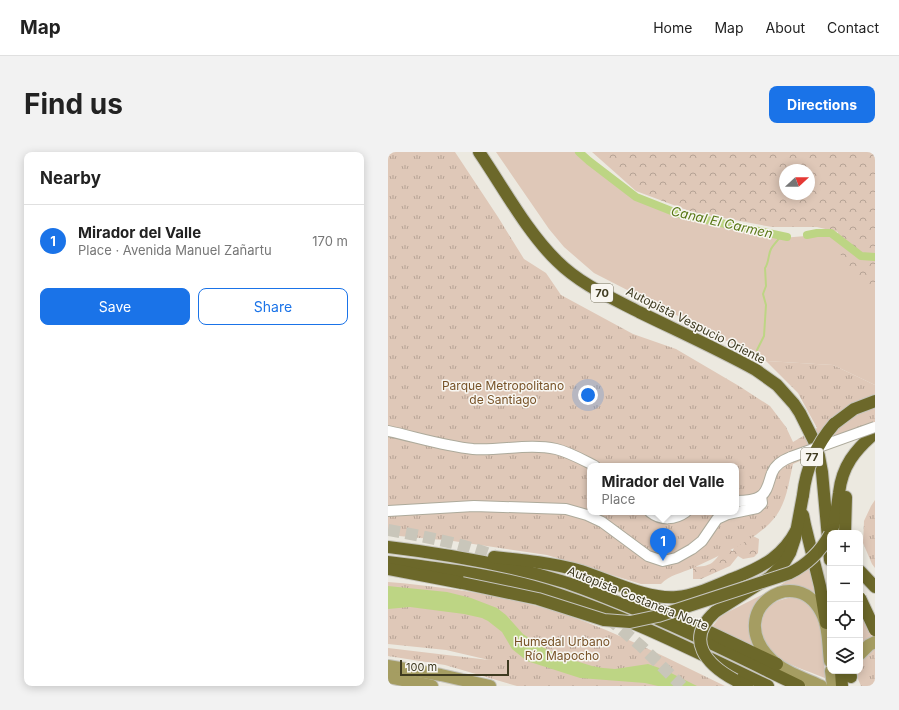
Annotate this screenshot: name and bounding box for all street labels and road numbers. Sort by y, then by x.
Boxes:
street label: Autopista Vespucio Oriente [624,283,768,367]
road number: 70 [591,284,613,302]
road number: 77 [801,448,823,466]
street label: Autopista Costanera Norte [565,563,711,633]

